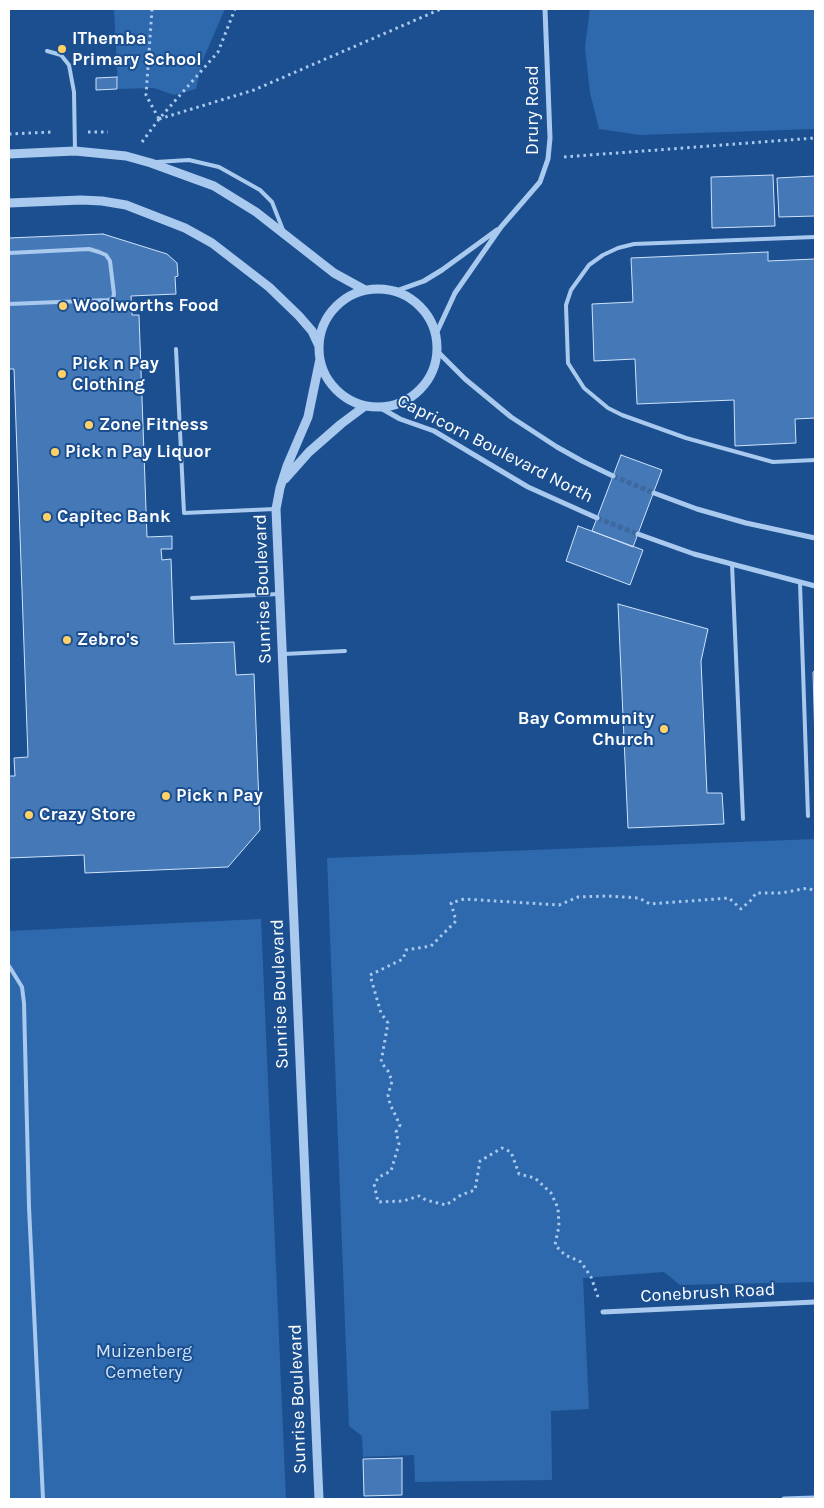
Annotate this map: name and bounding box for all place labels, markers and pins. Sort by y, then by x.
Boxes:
place label: IThemba Primary School [72,28,202,70]
marker: IThemba Primary School [56,43,68,55]
place label: Woolworths Food [73,295,219,317]
marker: Woolworths Food [57,300,69,312]
place label: Pick n Pay Clothing [72,353,159,396]
marker: Pick n Pay Clothing [56,368,68,380]
place label: Zone Fitness [99,414,208,436]
marker: Zone Fitness [83,419,95,431]
place label: Pick n Pay Liquor [65,441,211,463]
marker: Pick n Pay Liquor [49,446,61,458]
place label: Capitec Bank [57,506,171,528]
marker: Capitec Bank [41,511,53,523]
place label: Zebro's [77,629,139,651]
marker: Zebro's [61,634,73,646]
place label: Bay Community Church [518,708,654,751]
marker: Bay Community Church [658,723,670,735]
place label: Pick n Pay [176,785,263,807]
marker: Pick n Pay [160,790,172,802]
place label: Crazy Store [39,804,136,826]
marker: Crazy Store [23,809,35,821]

